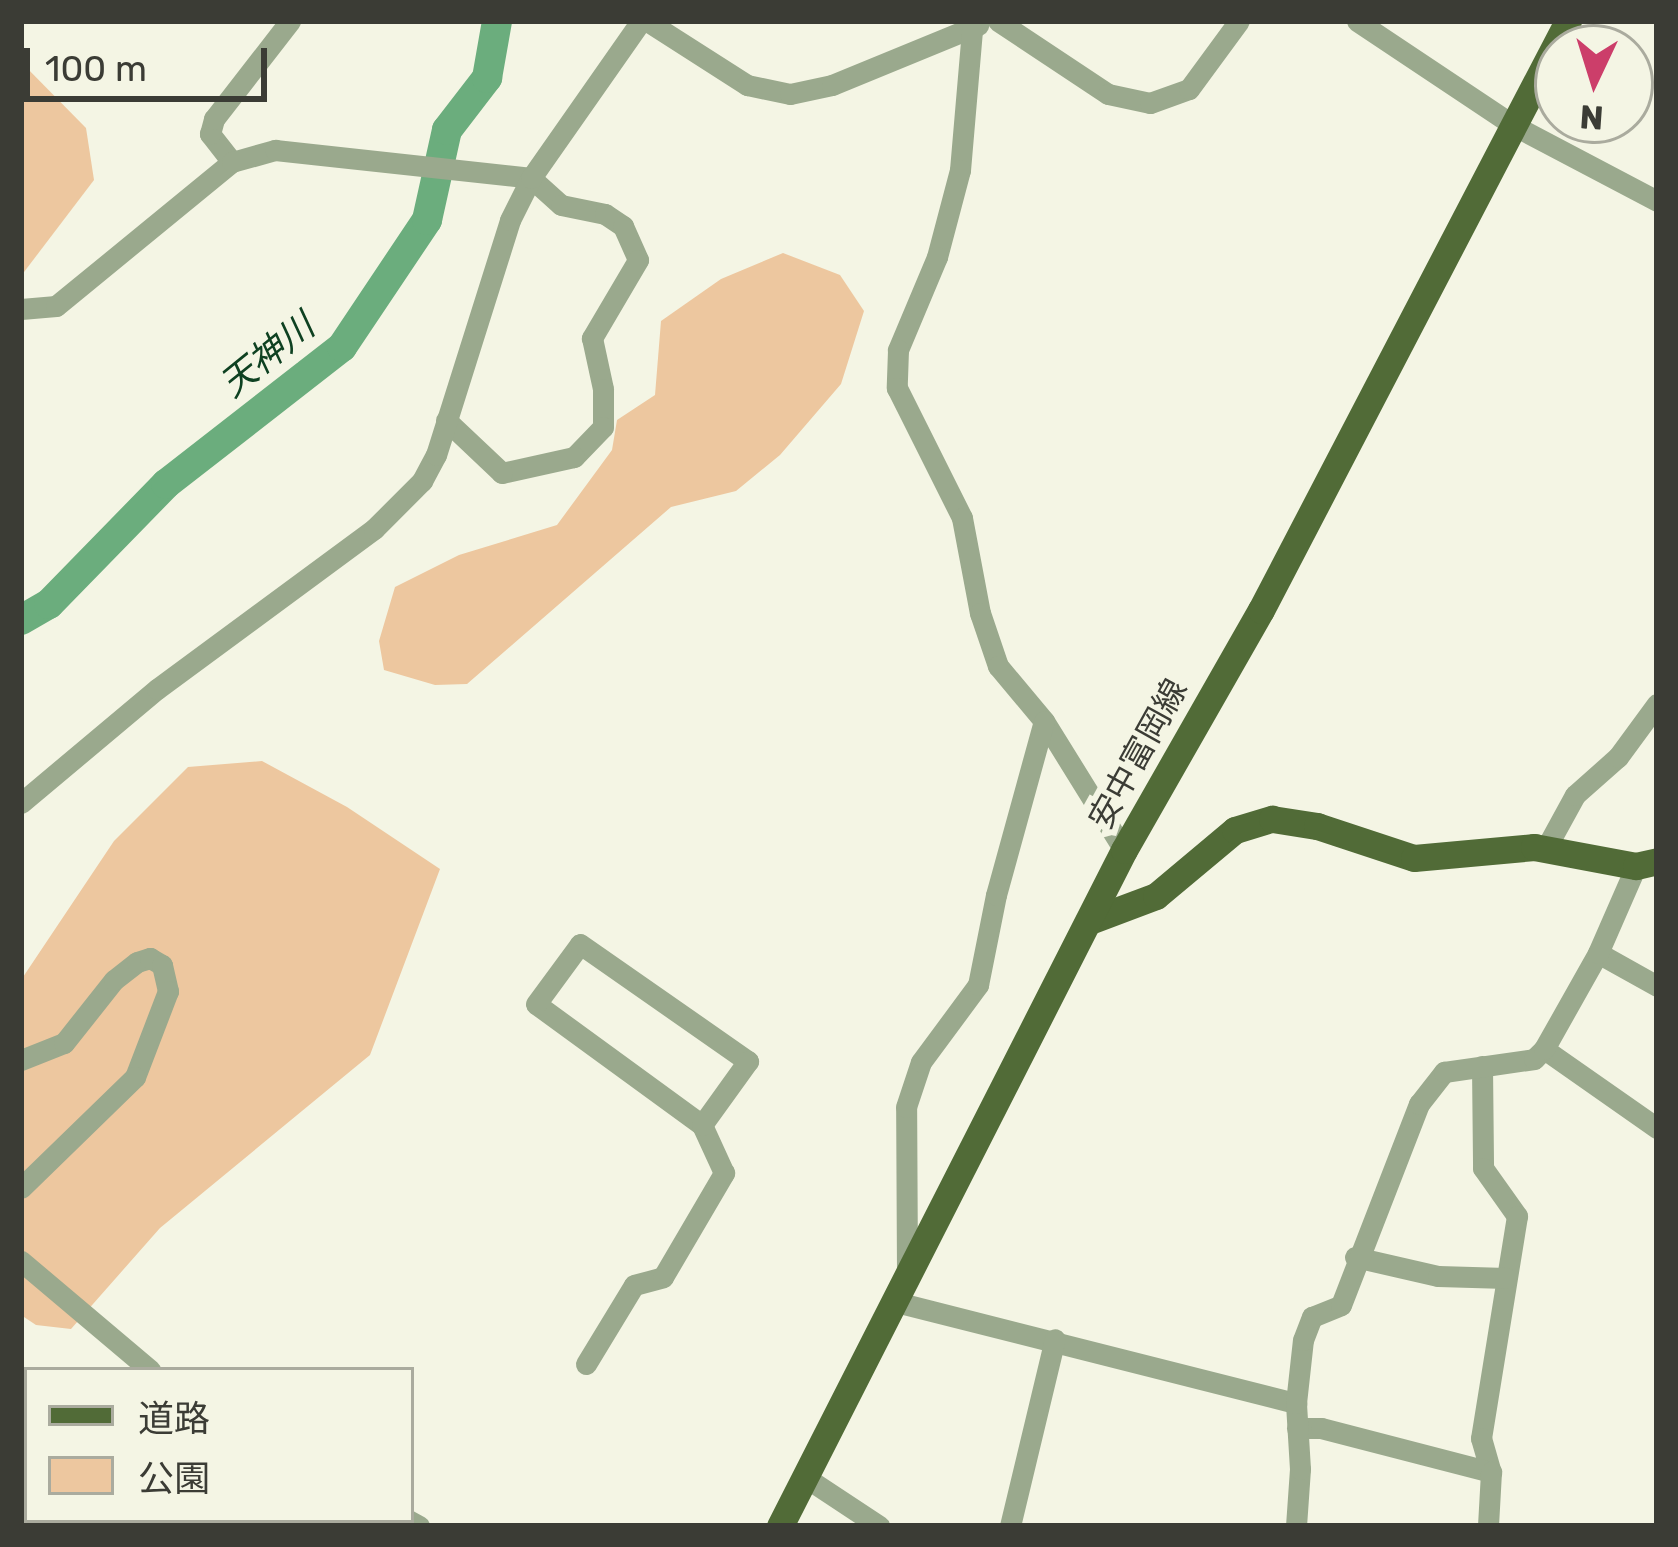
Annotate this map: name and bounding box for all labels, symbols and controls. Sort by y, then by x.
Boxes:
scale bar [30,24,273,98]
north arrow [1534,24,1654,144]
text: 100 m [45,47,147,90]
text: N [1578,97,1605,138]
water label: 天神川 [211,304,323,406]
street label: 安中富岡線 [1081,672,1195,836]
legend [24,1367,414,1523]
text: 道路 [138,1397,210,1440]
text: 公園 [138,1457,210,1500]

